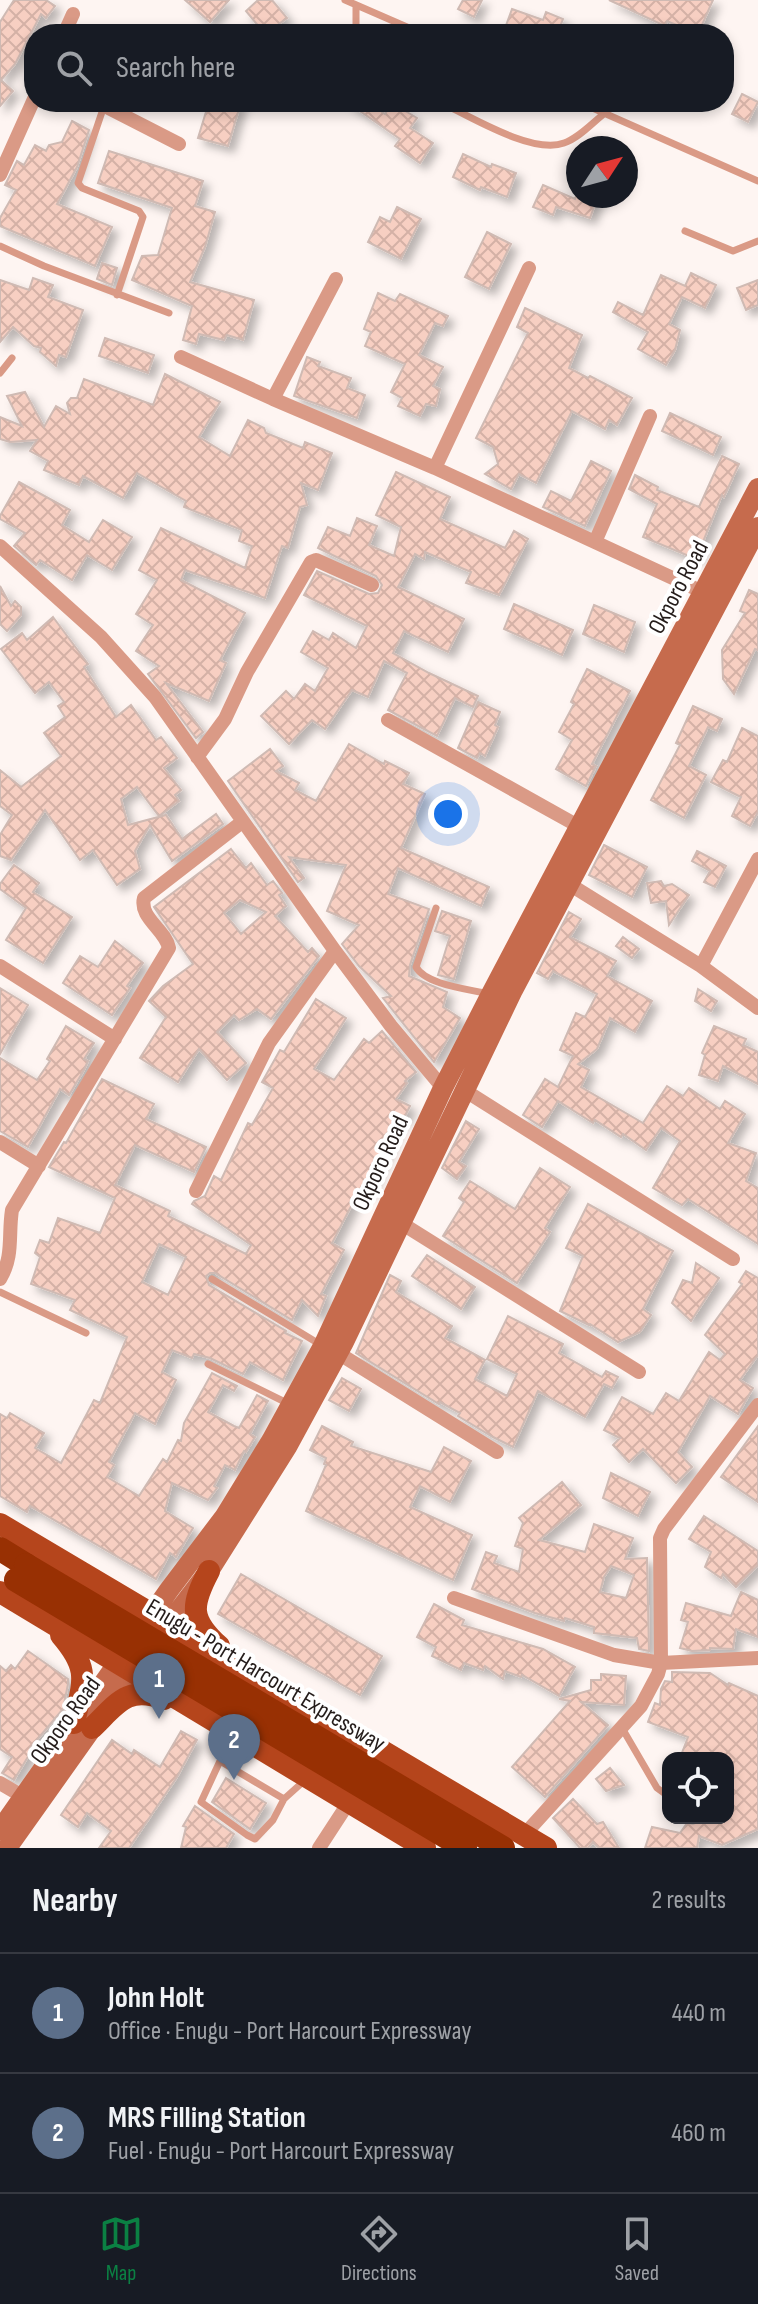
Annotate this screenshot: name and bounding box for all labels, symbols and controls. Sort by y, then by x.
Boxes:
search box [24,24,734,112]
icon: search [52,46,96,90]
text: Search here [116,50,235,86]
north arrow [566,136,638,208]
street label: Okporo Road [642,536,715,639]
your location [428,794,468,834]
street label: Okporo Road [346,1111,415,1215]
street label: Enugu - Port Harcourt Expressway [141,1592,391,1758]
pin: 1 [133,1653,185,1719]
street label: Okporo Road [24,1671,107,1770]
pin: 2 [208,1714,260,1780]
map controls [662,1752,734,1824]
button: locate [662,1752,734,1824]
text: Nearby [32,1880,118,1921]
text: 2 results [652,1885,726,1916]
text: John Holt [108,1980,204,2016]
text: 1 [53,1998,63,2029]
text: 440 m [672,1998,726,2029]
text: Office · Enugu - Port Harcourt Expressway [108,2016,471,2047]
text: MRS Filling Station [108,2100,306,2136]
text: 2 [52,2118,64,2149]
text: 460 m [671,2118,726,2149]
text: Fuel · Enugu - Port Harcourt Expressway [108,2136,454,2167]
tab: Map [99,2212,143,2287]
tab: Directions [341,2212,417,2287]
tab: Saved [615,2212,659,2287]

